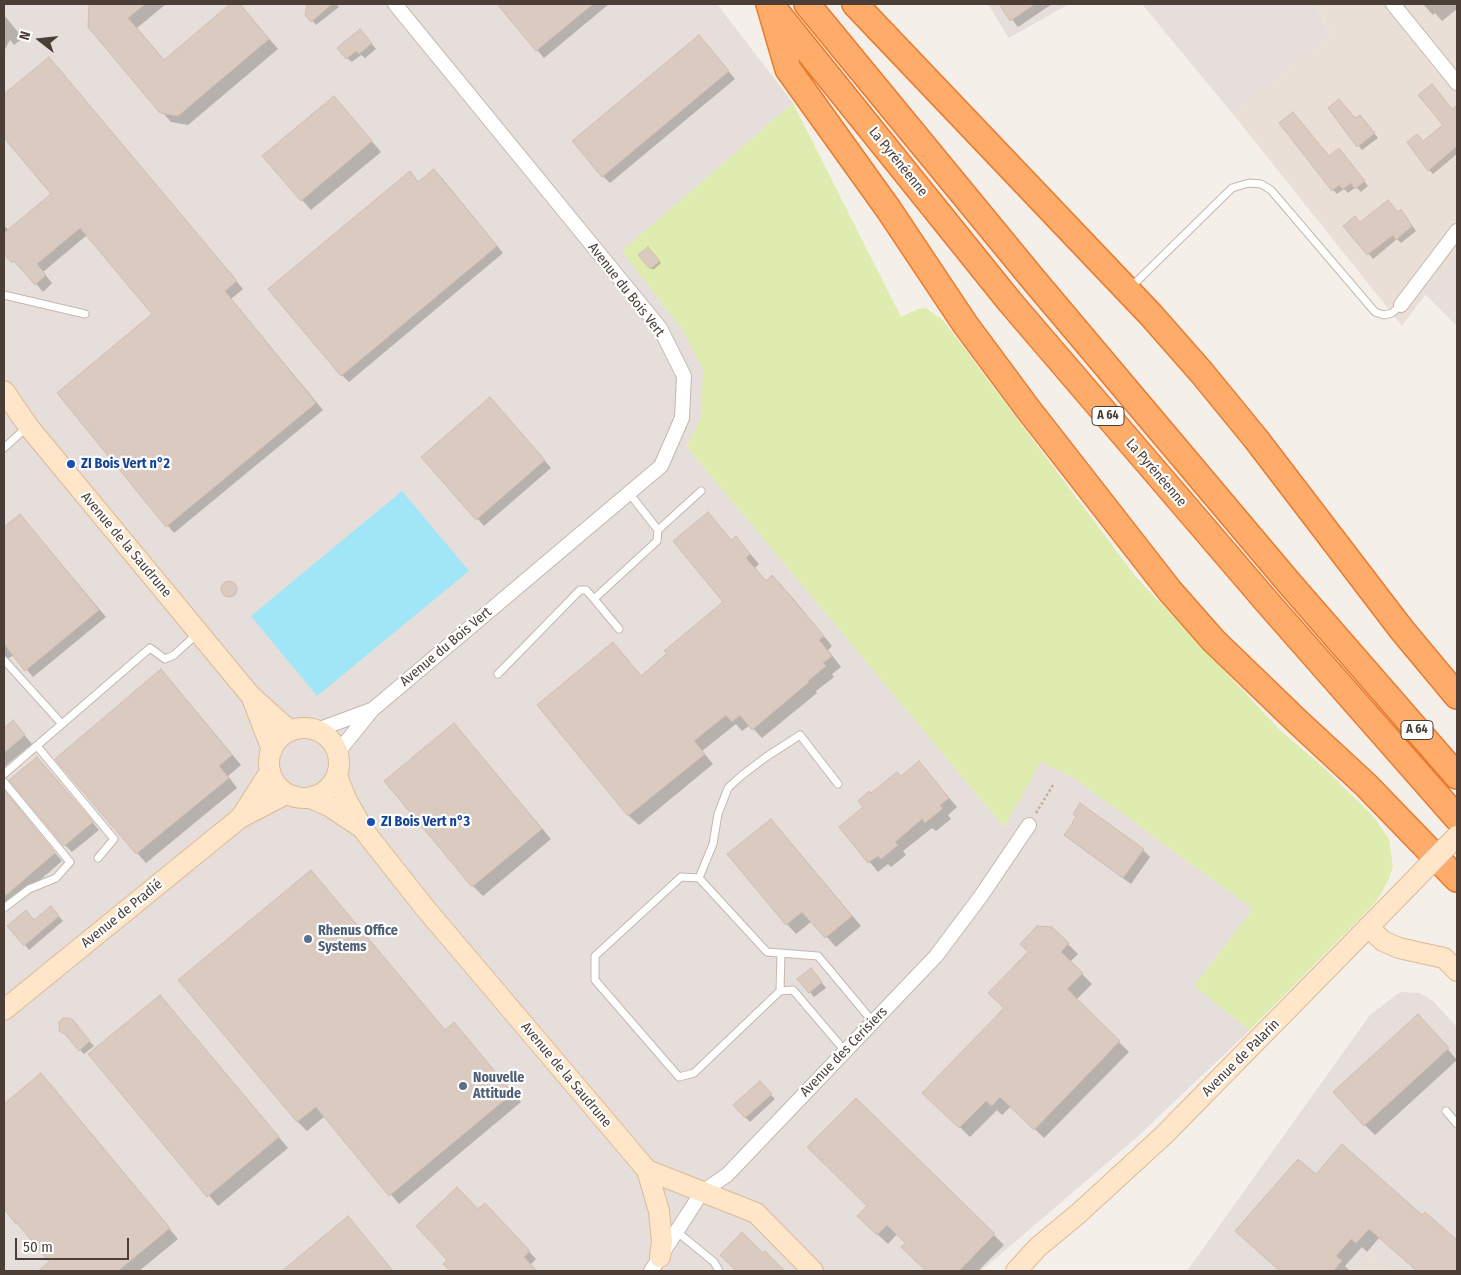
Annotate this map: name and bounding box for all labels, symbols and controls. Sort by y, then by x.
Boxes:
north arrow [15,15,65,65]
text: N [16,29,34,42]
street label: La Pyrénéenne [865,124,931,200]
street label: Avenue du Bois Vert [584,240,668,340]
road number: A 64 [1092,406,1124,426]
street label: La Pyrénéenne [1122,436,1190,510]
place label: ZI Bois Vert n°2 [81,456,170,472]
marker: ZI Bois Vert n°2 [65,458,77,470]
street label: Avenue de la Saudrune [77,489,175,601]
street label: Avenue du Bois Vert [397,604,495,690]
road number: A 64 [1401,720,1433,740]
place label: ZI Bois Vert n°3 [381,814,470,830]
marker: ZI Bois Vert n°3 [365,816,377,828]
street label: Avenue de Pradié [78,876,166,952]
place label: Rhenus Office Systems [318,923,398,956]
marker: Rhenus Office Systems [302,933,314,945]
street label: Avenue des Cerisiers [797,1004,891,1100]
street label: Avenue de Palarin [1199,1016,1283,1100]
street label: Avenue de la Saudrune [517,1019,615,1131]
place label: Nouvelle Attitude [473,1070,524,1102]
marker: Nouvelle Attitude [457,1080,469,1092]
scale bar [18,1228,131,1260]
text: 50 m [23,1238,53,1256]

